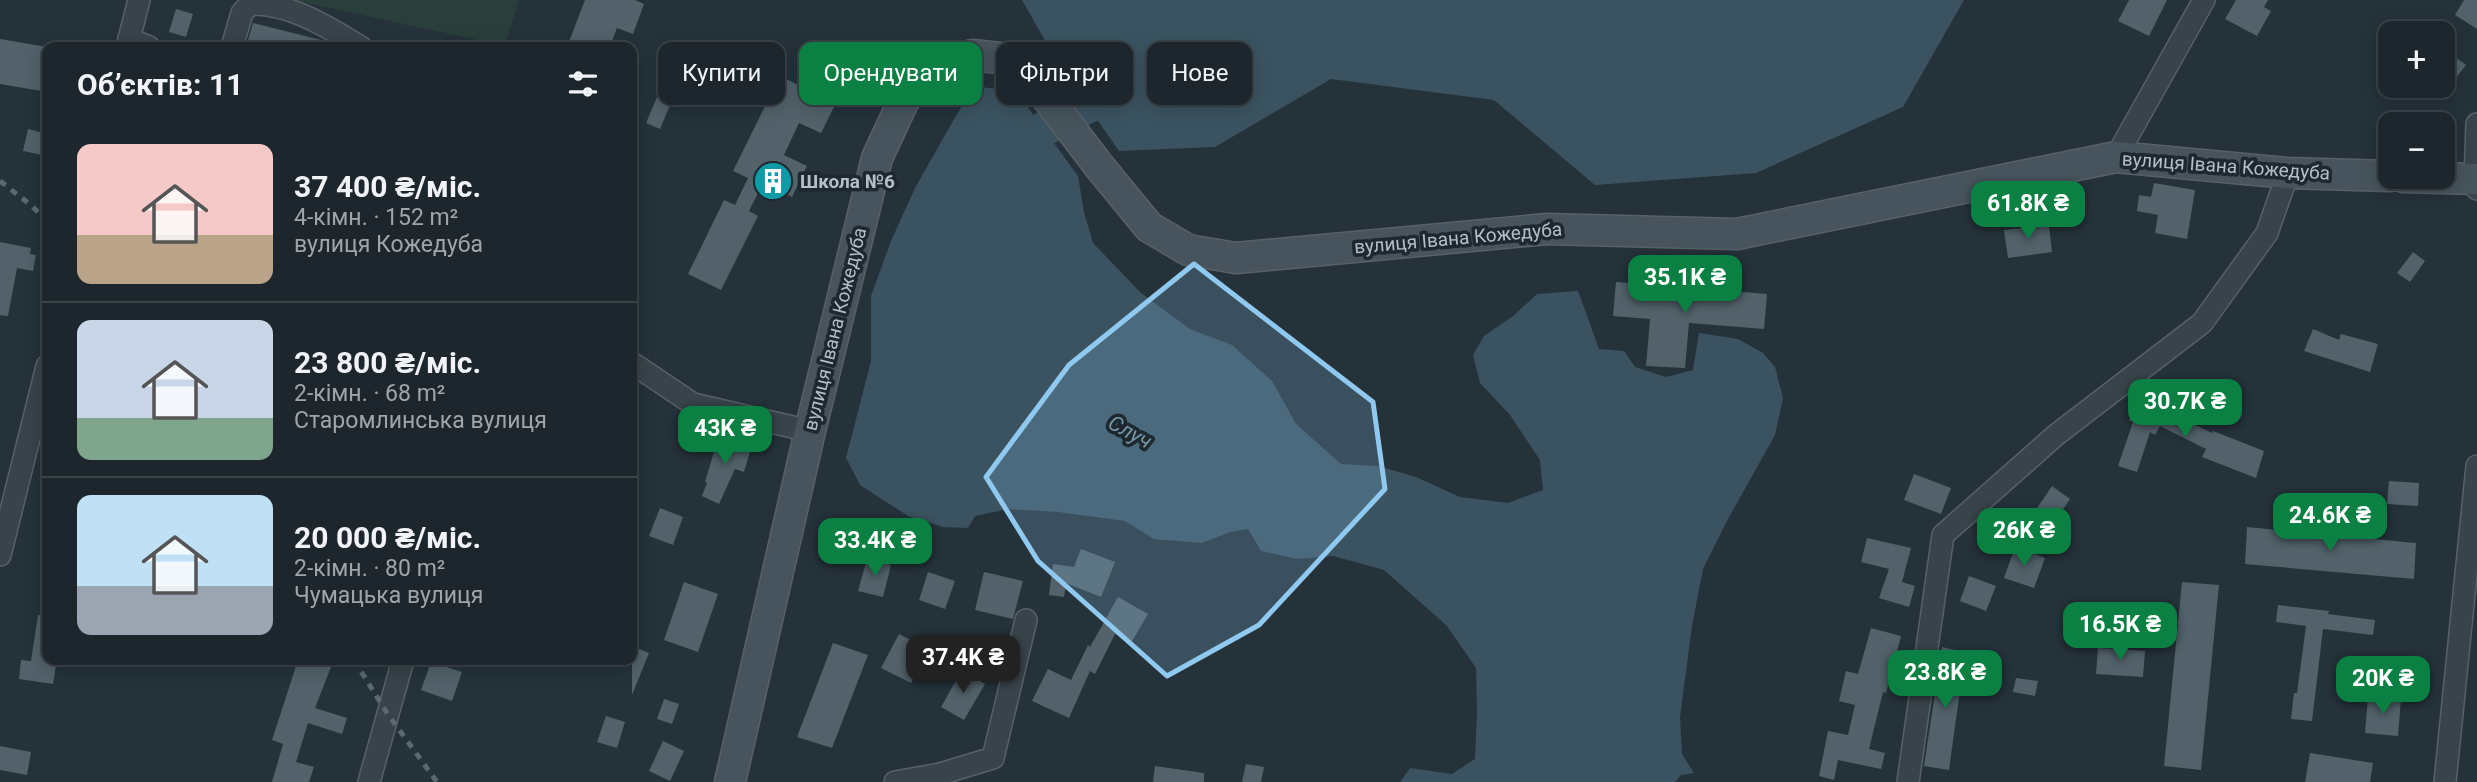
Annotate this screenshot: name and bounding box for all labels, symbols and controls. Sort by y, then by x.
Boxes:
map controls [2378,21,2455,189]
button: + [2378,21,2455,98]
chip: Купити [658,42,785,105]
chip: Орендувати [799,42,982,105]
chip: Фільтри [996,42,1133,105]
chip: Нове [1147,42,1252,105]
icon: filters [564,65,602,103]
text: Об’єктів: 11 [77,67,243,102]
button: − [2378,112,2455,189]
street label: вулиця Івана Кожедуба [2121,147,2331,185]
building icon: Школа №6 [752,160,794,202]
text: 37 400 ₴/міс. [294,169,481,204]
place label: Школа №6 [800,170,895,193]
icon: home [133,172,217,256]
pin: 61.8K ₴ [1963,182,2093,241]
text: 61.8K ₴ [1987,190,2069,217]
text: 4-кімн. · 152 m² [294,204,458,231]
street label: вулиця Івана Кожедуба [1353,217,1563,259]
street label: вулиця Івана Кожедуба [799,225,871,433]
text: вулиця Кожедуба [294,231,483,258]
pin: 35.1K ₴ [1620,256,1750,315]
text: 35.1K ₴ [1644,264,1726,291]
text: 23 800 ₴/міс. [294,345,481,380]
icon: home [133,348,217,432]
text: 2-кімн. · 68 m² [294,380,445,407]
pin: 30.7K ₴ [2120,380,2250,439]
text: 30.7K ₴ [2144,388,2226,415]
pin: 43K ₴ [676,406,774,466]
text: Старомлинська вулиця [294,407,547,434]
water label: Случ [1104,410,1156,454]
text: 43K ₴ [694,415,756,442]
pin: 24.6K ₴ [2265,494,2395,553]
text: 24.6K ₴ [2289,502,2371,529]
pin: 26K ₴ [1975,508,2073,568]
text: 26K ₴ [1993,517,2055,544]
pin: 33.4K ₴ [810,518,940,578]
text: 20 000 ₴/міс. [294,520,481,555]
icon: home [133,523,217,607]
text: 33.4K ₴ [834,527,916,554]
text: 2-кімн. · 80 m² [294,555,445,582]
text: Чумацька вулиця [294,582,483,609]
pin: 16.5K ₴ [2055,602,2185,662]
text: 16.5K ₴ [2079,611,2161,638]
pin: 37.4K ₴ [898,636,1028,695]
text: 37.4K ₴ [922,644,1004,671]
pin: 23.8K ₴ [1880,650,2010,710]
pin: 20K ₴ [2334,656,2432,716]
text: 23.8K ₴ [1904,659,1986,686]
text: 20K ₴ [2352,665,2414,692]

